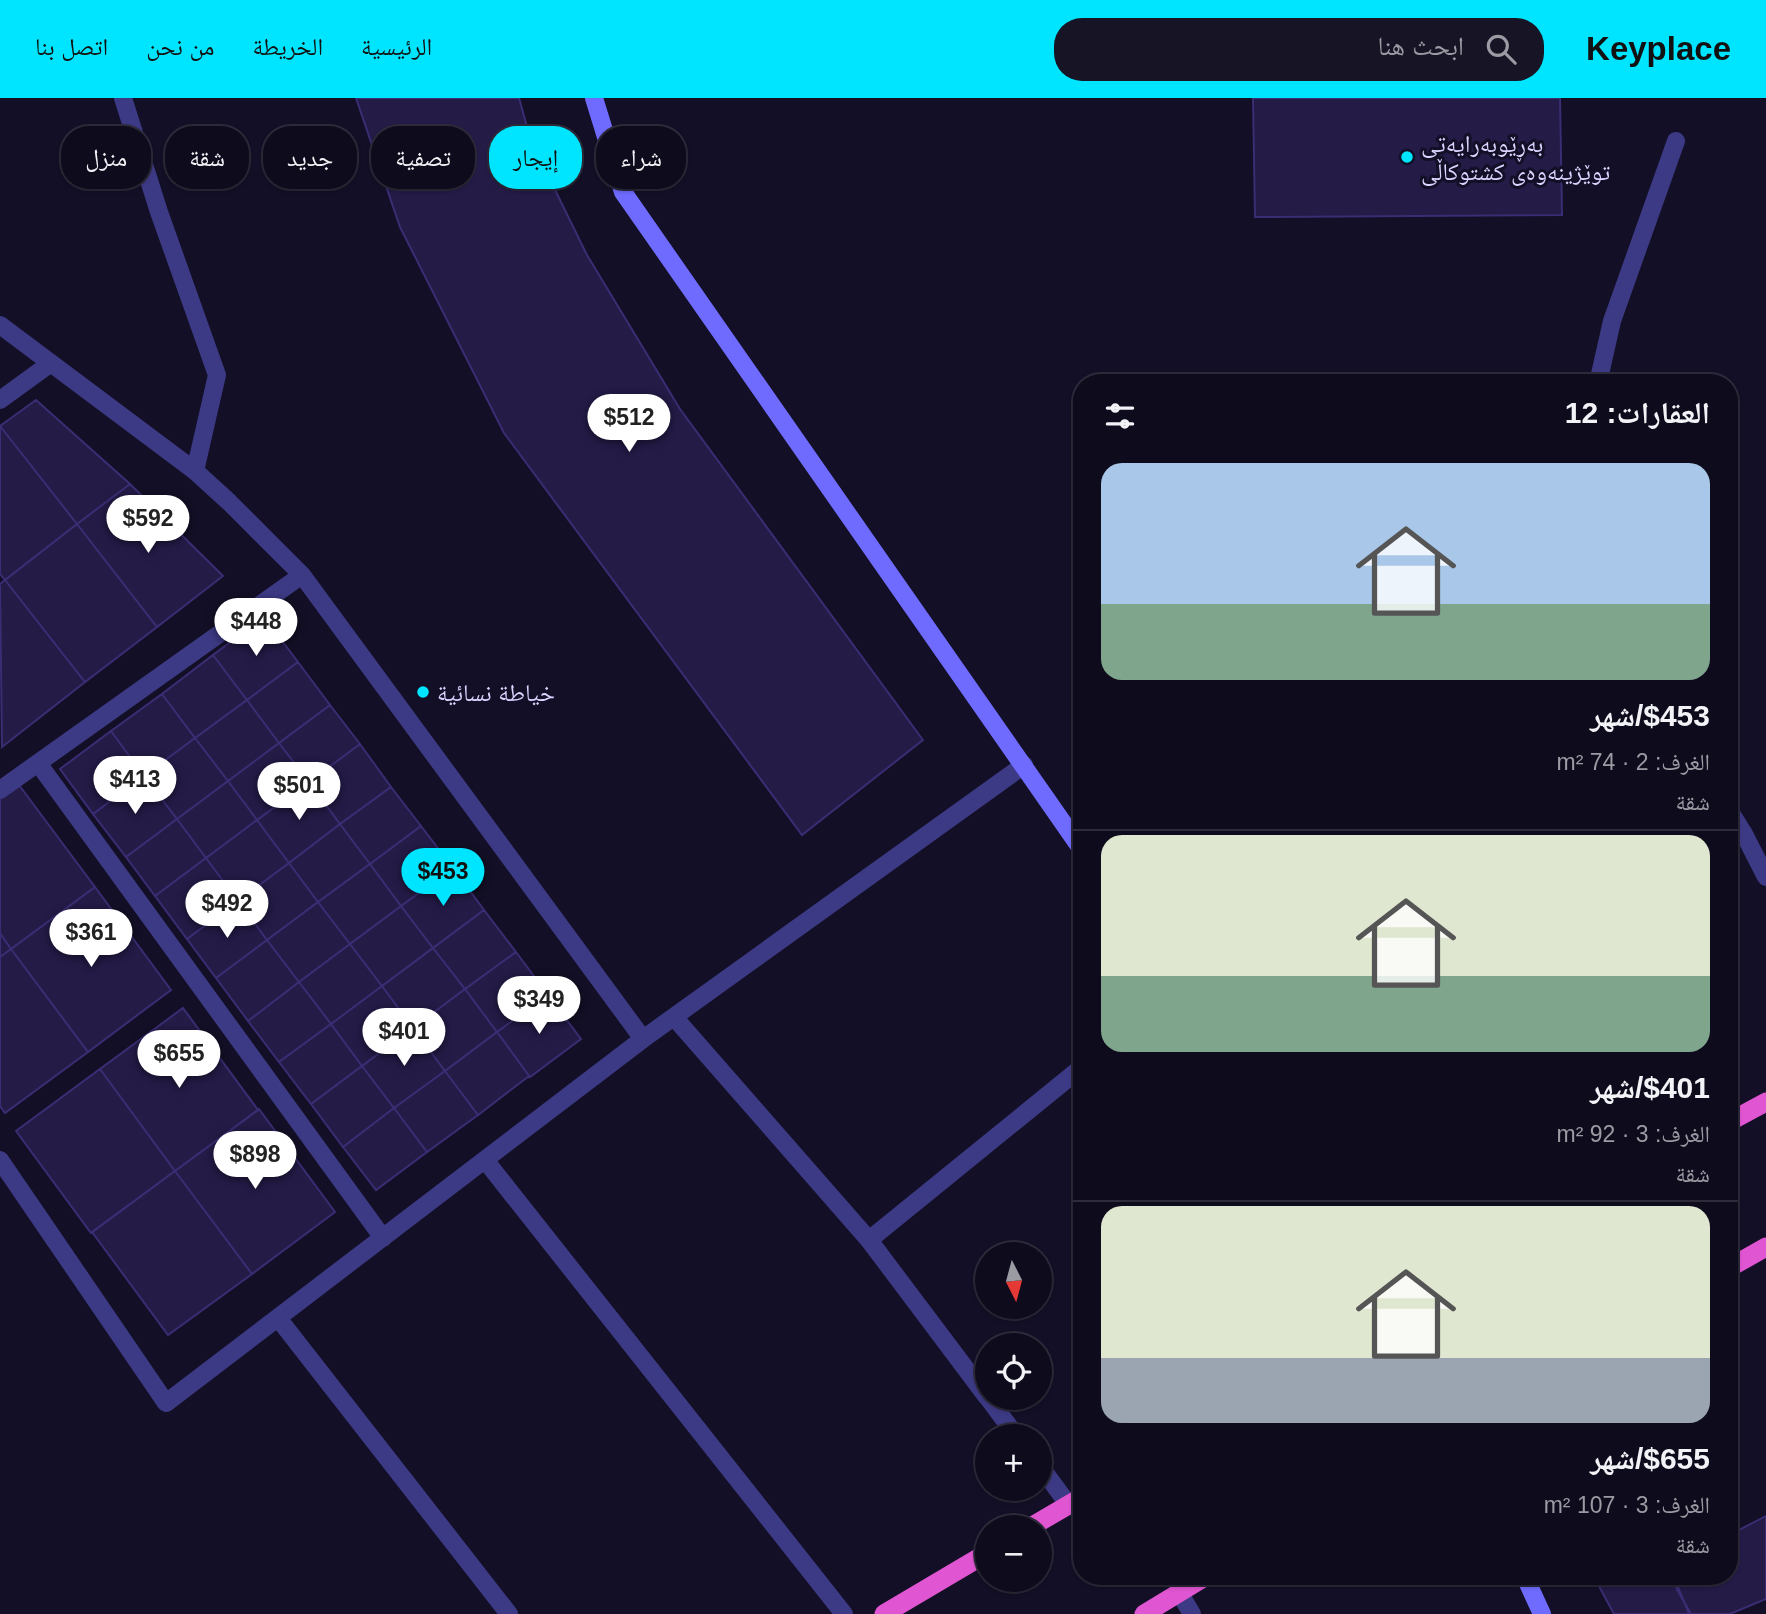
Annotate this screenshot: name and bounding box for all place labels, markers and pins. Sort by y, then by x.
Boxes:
place label: بەڕێوبەرایەتی توێژینەوەی کشتوکاڵی [1421,130,1610,186]
marker: بەڕێوبەرایەتی توێژینەوەی کشتوکاڵی [1399,149,1415,165]
pin: $512 [588,394,670,454]
pin: $592 [107,496,189,555]
pin: $448 [215,598,297,658]
place label: خياطة نسائية [437,679,555,706]
marker: خياطة نسائية [415,684,431,700]
pin: $413 [94,756,176,816]
pin: $501 [258,762,340,822]
pin: $453 [402,848,484,908]
pin: $492 [186,880,268,940]
pin: $361 [50,910,132,969]
pin: $349 [498,976,580,1036]
pin: $401 [363,1009,445,1068]
pin: $655 [138,1030,220,1090]
pin: $898 [214,1132,296,1191]

